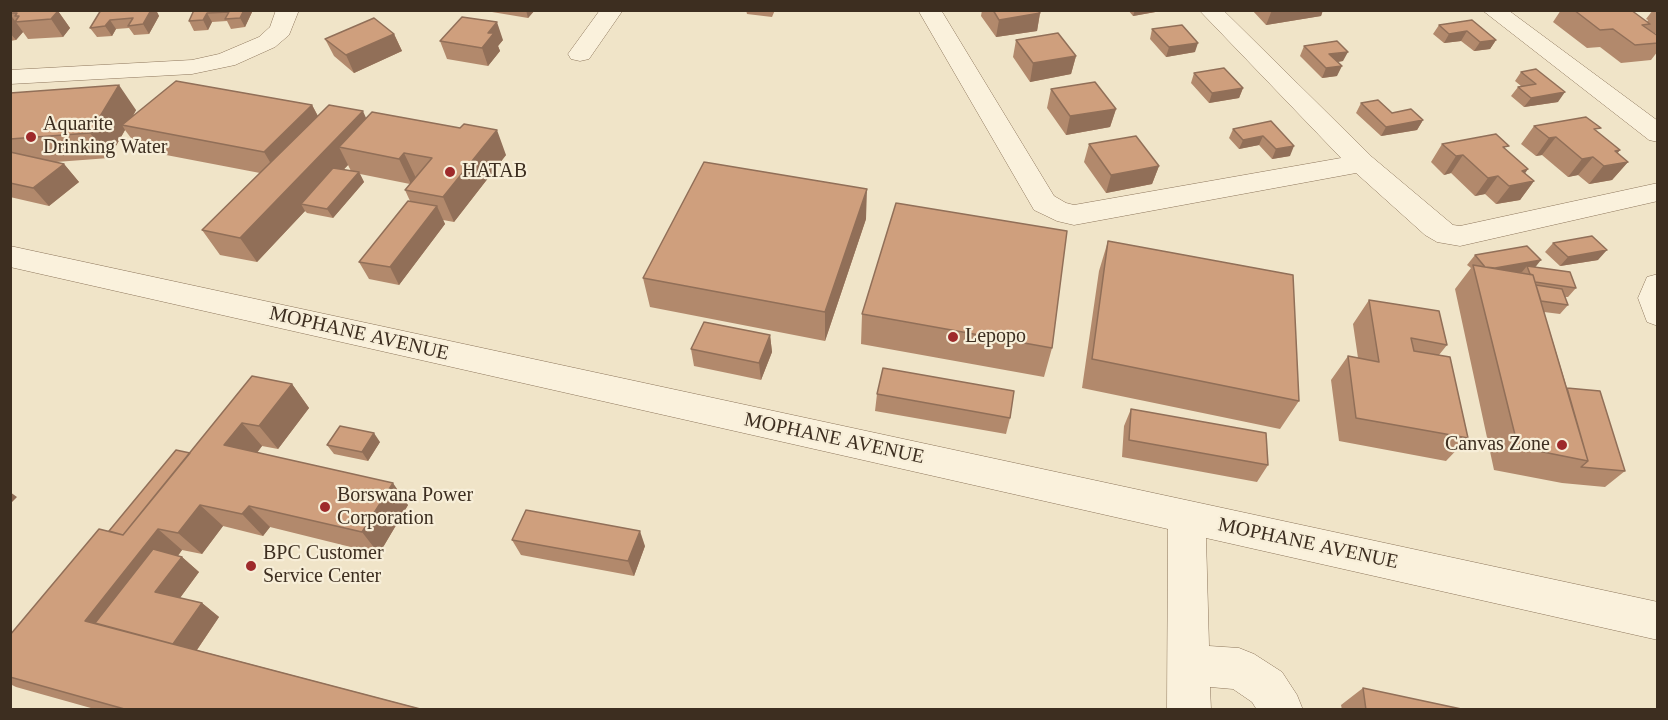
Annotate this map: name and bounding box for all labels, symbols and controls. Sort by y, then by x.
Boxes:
place label: Aquarite Drinking Water [43,113,167,160]
marker: Aquarite Drinking Water [24,130,38,144]
place label: HATAB [462,160,527,184]
marker: HATAB [443,165,457,179]
street label: MOPHANE AVENUE [267,302,451,366]
place label: Lepopo [965,325,1026,349]
marker: Lepopo [946,330,960,344]
street label: MOPHANE AVENUE [742,408,926,470]
place label: Canvas Zone [1445,433,1550,457]
marker: Canvas Zone [1555,438,1569,452]
place label: Borswana Power Corporation [337,484,473,531]
marker: Borswana Power Corporation [318,500,332,514]
street label: MOPHANE AVENUE [1216,513,1400,575]
place label: BPC Customer Service Center [263,542,384,589]
marker: BPC Customer Service Center [244,559,258,573]

